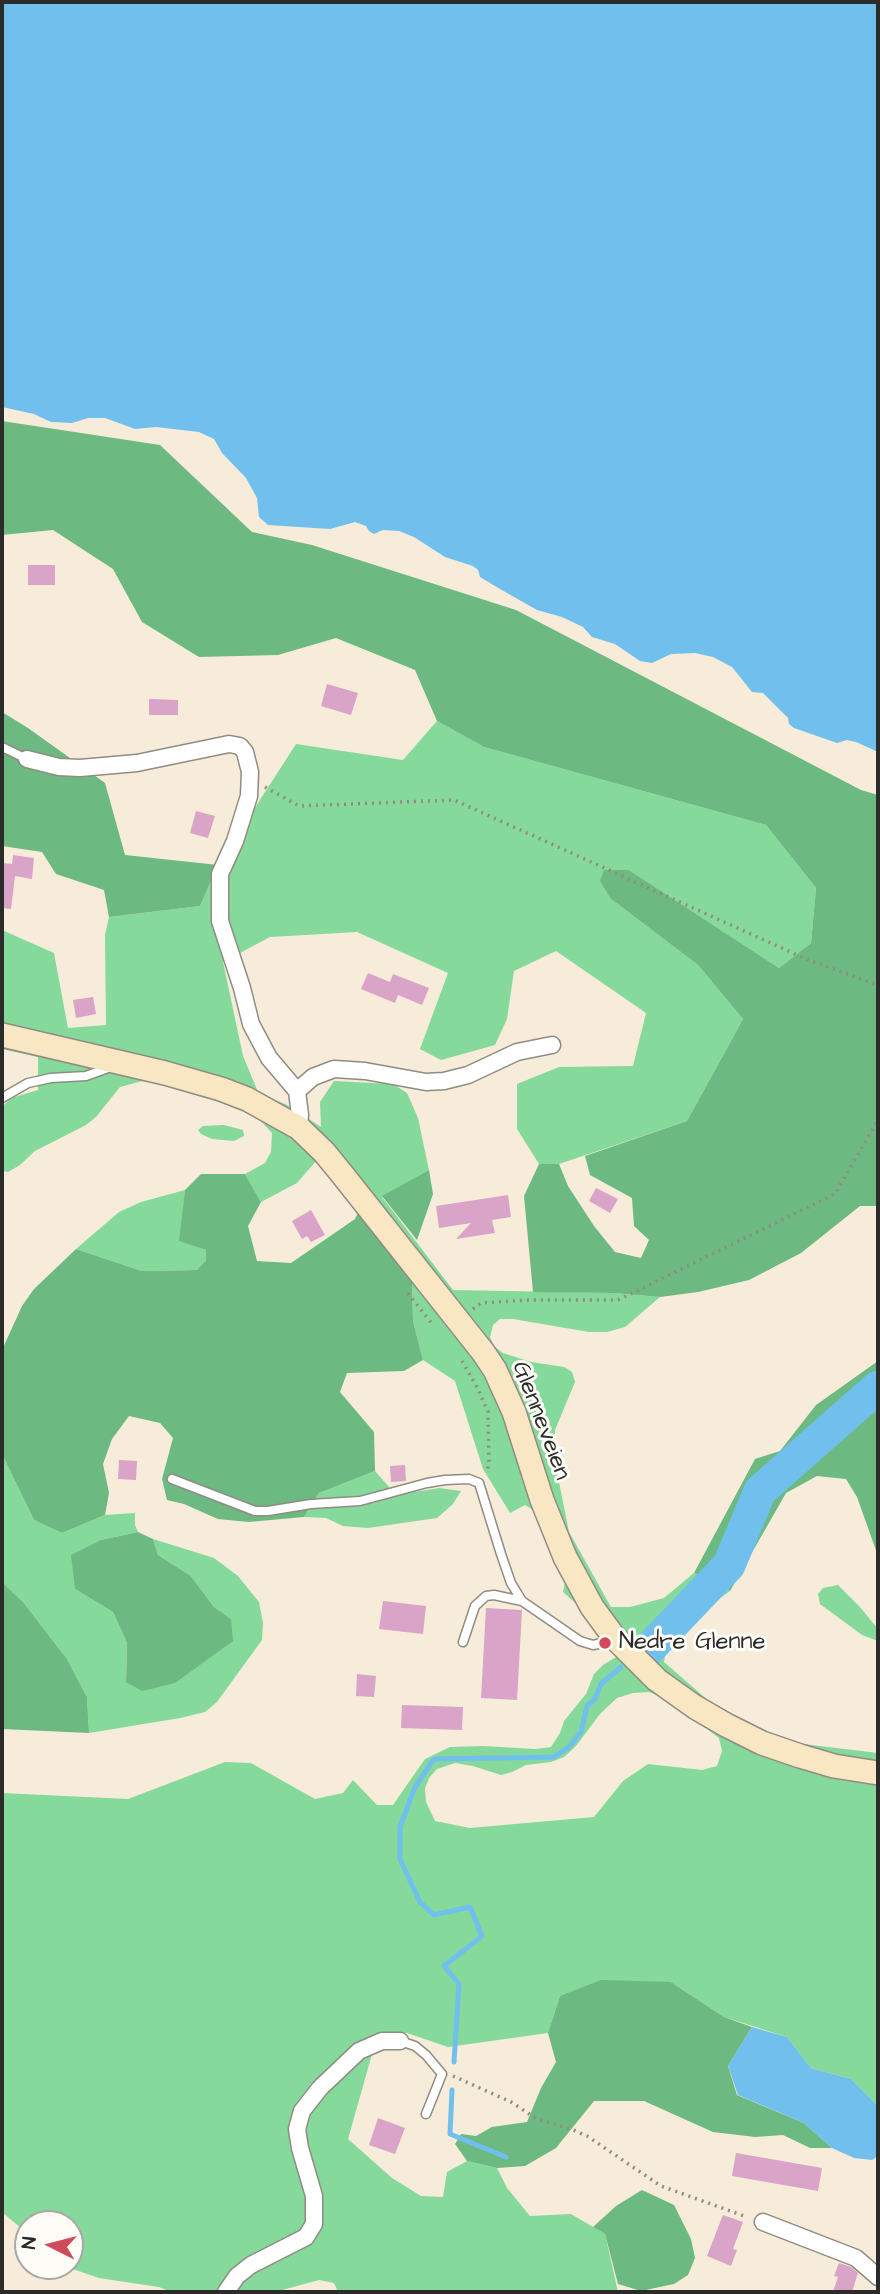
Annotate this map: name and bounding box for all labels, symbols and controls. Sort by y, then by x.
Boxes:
street label: Glenneveien [504,1358,576,1484]
place label: Nedre Glenne [619,1629,766,1657]
marker: Nedre Glenne [597,1635,613,1651]
north arrow [14,2210,84,2280]
text: N [16,2236,44,2250]

